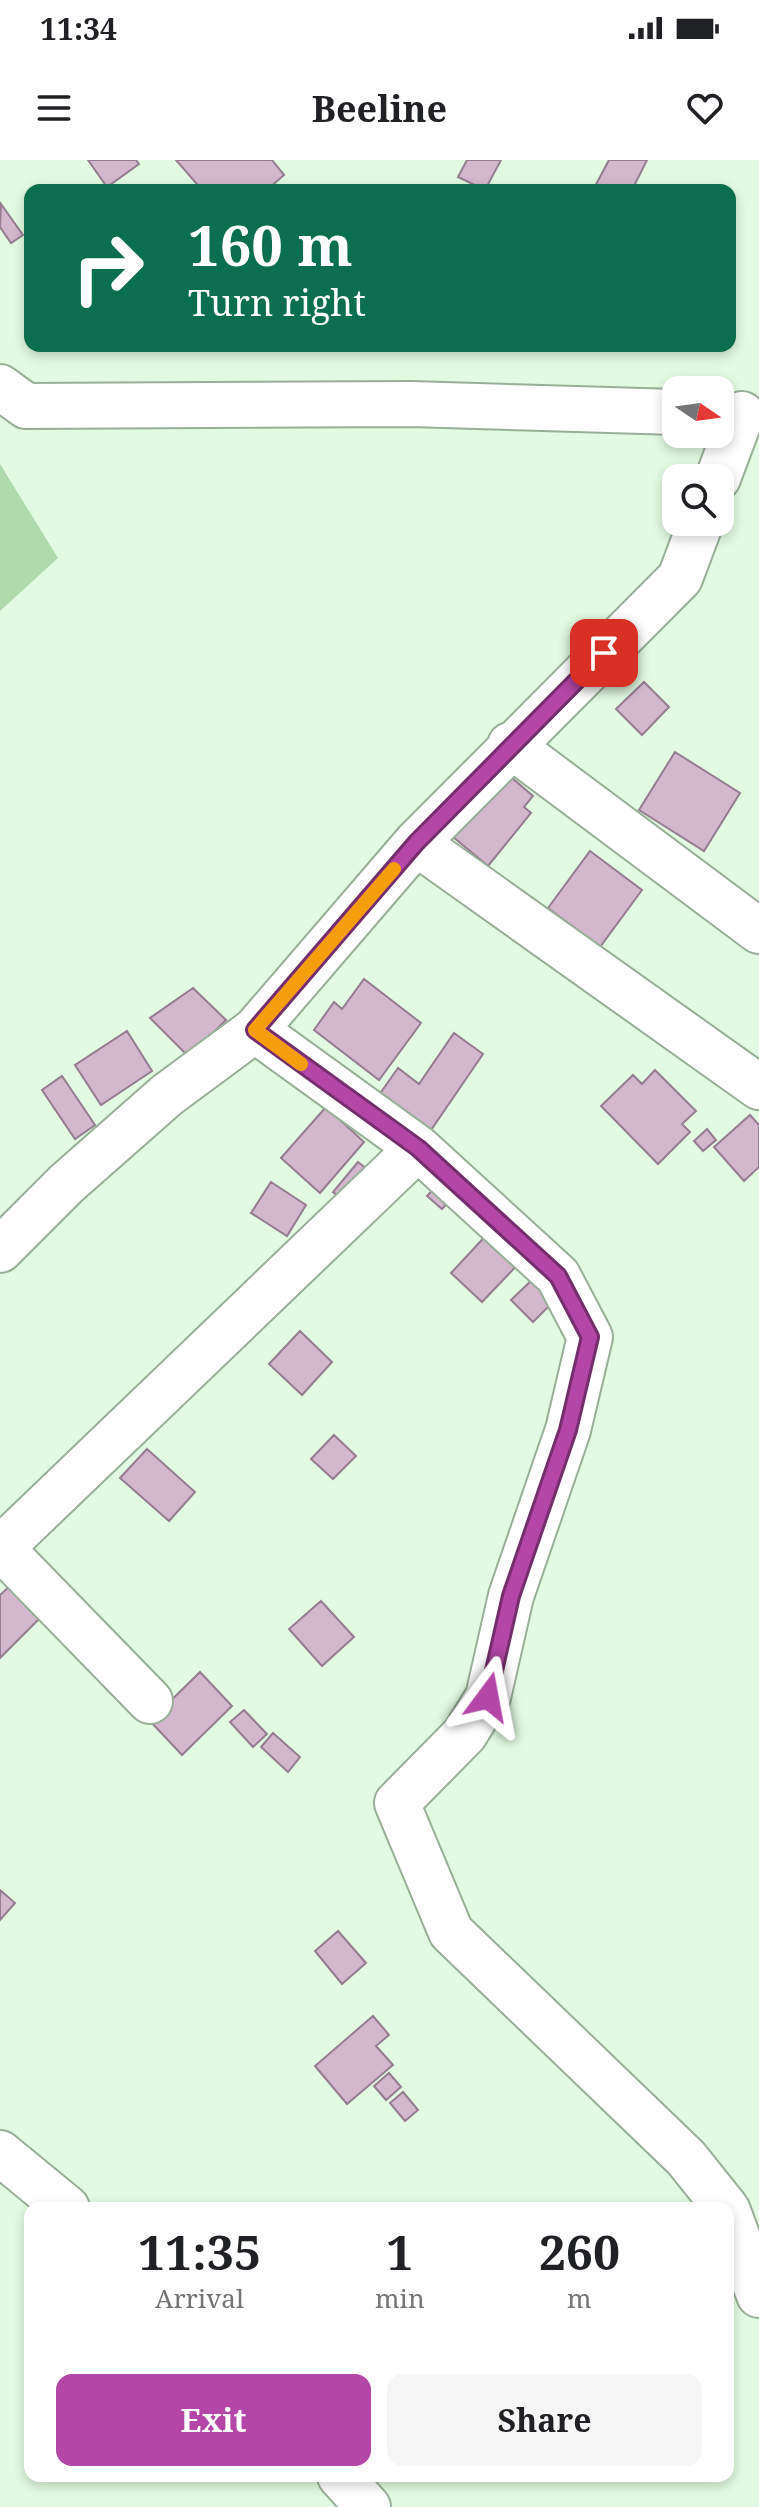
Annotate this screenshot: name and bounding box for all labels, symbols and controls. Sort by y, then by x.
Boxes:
text: 11:34 [40,8,117,49]
text: Beeline [312,84,447,133]
icon: menu [32,86,76,130]
icon: heart [683,86,727,130]
text: 160 m [188,206,353,282]
icon: right [56,216,160,320]
text: Turn right [188,278,366,327]
north arrow [662,376,734,448]
map controls [662,376,734,536]
button: search [662,464,734,536]
pin [570,619,638,687]
icon: arrive [582,631,626,675]
position arrow [446,1655,530,1739]
text: 11:35 [138,2219,261,2284]
text: 1 [386,2219,413,2284]
text: 260 [539,2219,620,2284]
text: Arrival [155,2280,244,2316]
text: min [375,2280,425,2316]
text: m [567,2280,592,2316]
button: Exit [56,2374,371,2466]
button: Share [387,2374,702,2466]

